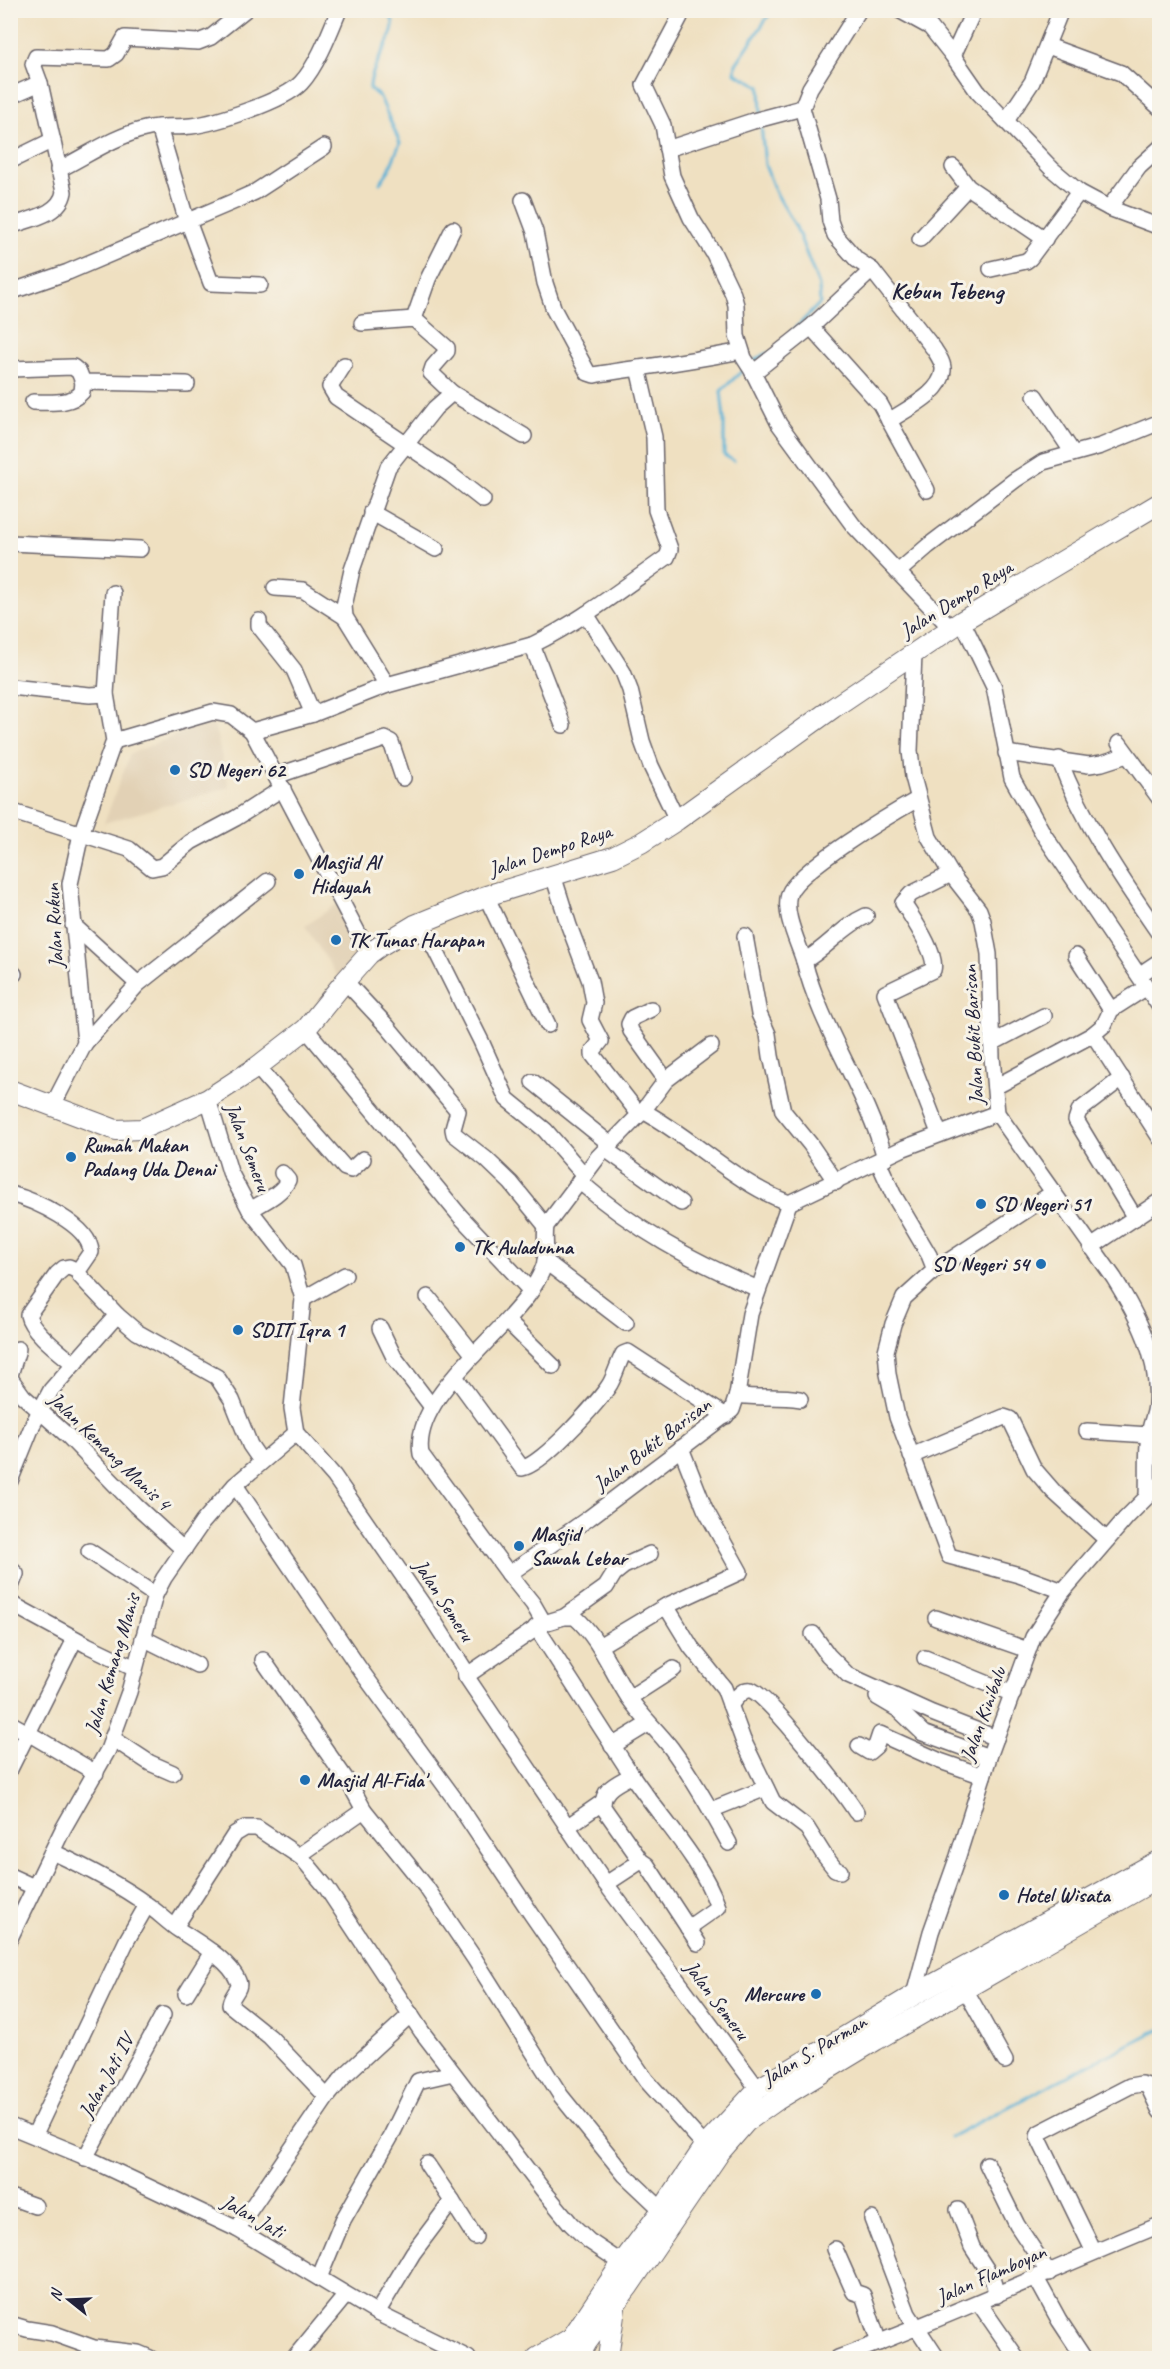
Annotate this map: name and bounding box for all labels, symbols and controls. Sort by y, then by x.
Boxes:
district label: Kebun Tebeng [891,276,1005,306]
street label: Jalan Dempo Raya [894,553,1019,644]
place label: SD Negeri 62 [187,757,288,783]
marker: SD Negeri 62 [168,763,182,777]
street label: Jalan Dempo Raya [484,817,617,882]
place label: Masjid Al Hidayah [311,849,384,900]
marker: Masjid Al Hidayah [292,867,306,881]
street label: Jalan Rukun [39,882,69,970]
place label: TK Tunas Harapan [348,927,484,953]
marker: TK Tunas Harapan [329,933,343,947]
street label: Jalan Bukit Barisan [956,964,990,1107]
street label: Jalan Semeru [219,1098,277,1196]
place label: Rumah Makan Padang Uda Denai [83,1132,218,1182]
marker: Rumah Makan Padang Uda Denai [64,1150,78,1164]
place label: SD Negeri 51 [993,1191,1093,1217]
marker: SD Negeri 51 [974,1197,988,1211]
place label: TK Auladunna [472,1234,575,1260]
marker: TK Auladunna [453,1240,467,1254]
place label: SD Negeri 54 [932,1251,1032,1277]
marker: SD Negeri 54 [1034,1257,1048,1271]
place label: SDIT Iqra 1 [250,1317,347,1343]
marker: SDIT Iqra 1 [231,1323,245,1337]
street label: Jalan Kemang Manis 4 [43,1385,178,1518]
street label: Jalan Bukit Barisan [587,1391,716,1497]
place label: Masjid Sawah Lebar [531,1521,629,1571]
marker: Masjid Sawah Lebar [512,1539,526,1553]
street label: Jalan Semeru [407,1553,481,1647]
street label: Jalan Kemang Manis [78,1589,146,1738]
street label: Jalan Kinibalu [954,1662,1012,1766]
place label: Masjid Al-Fida' [317,1767,431,1793]
marker: Masjid Al-Fida' [298,1773,312,1787]
place label: Hotel Wisata [1016,1882,1111,1908]
marker: Hotel Wisata [997,1888,1011,1902]
street label: Jalan Semeru [678,1954,756,2046]
place label: Mercure [744,1981,806,2007]
marker: Mercure [809,1987,823,2001]
street label: Jalan S. Parman [756,2008,872,2092]
street label: Jalan Jati IV [72,2026,141,2123]
street label: Jalan Jati [216,2188,292,2245]
street label: Jalan Flamboyan [931,2238,1050,2310]
north arrow [39,2270,99,2330]
text: N [45,2285,68,2303]

